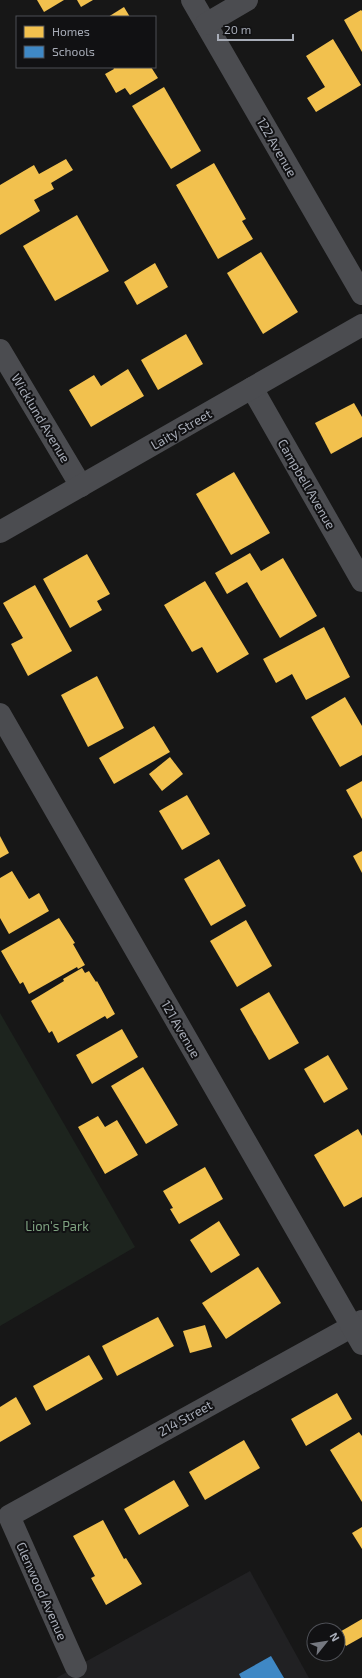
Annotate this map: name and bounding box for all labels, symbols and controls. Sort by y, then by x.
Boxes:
legend [16,16,156,68]
scale bar [218,16,293,42]
text: 20 m [224,22,251,36]
text: Homes [52,24,90,38]
text: Schools [52,44,95,58]
street label: 122 Avenue [254,114,300,180]
street label: Wicklund Avenue [8,371,74,465]
street label: Laity Street [148,405,214,453]
street label: Campbell Avenue [275,436,339,532]
street label: 121 Avenue [158,997,204,1061]
park label: Lion's Park [25,1218,89,1234]
street label: 214 Street [155,1397,215,1439]
street label: Glenwood Avenue [13,1540,71,1643]
north arrow [306,1622,346,1662]
text: N [327,1630,343,1643]

